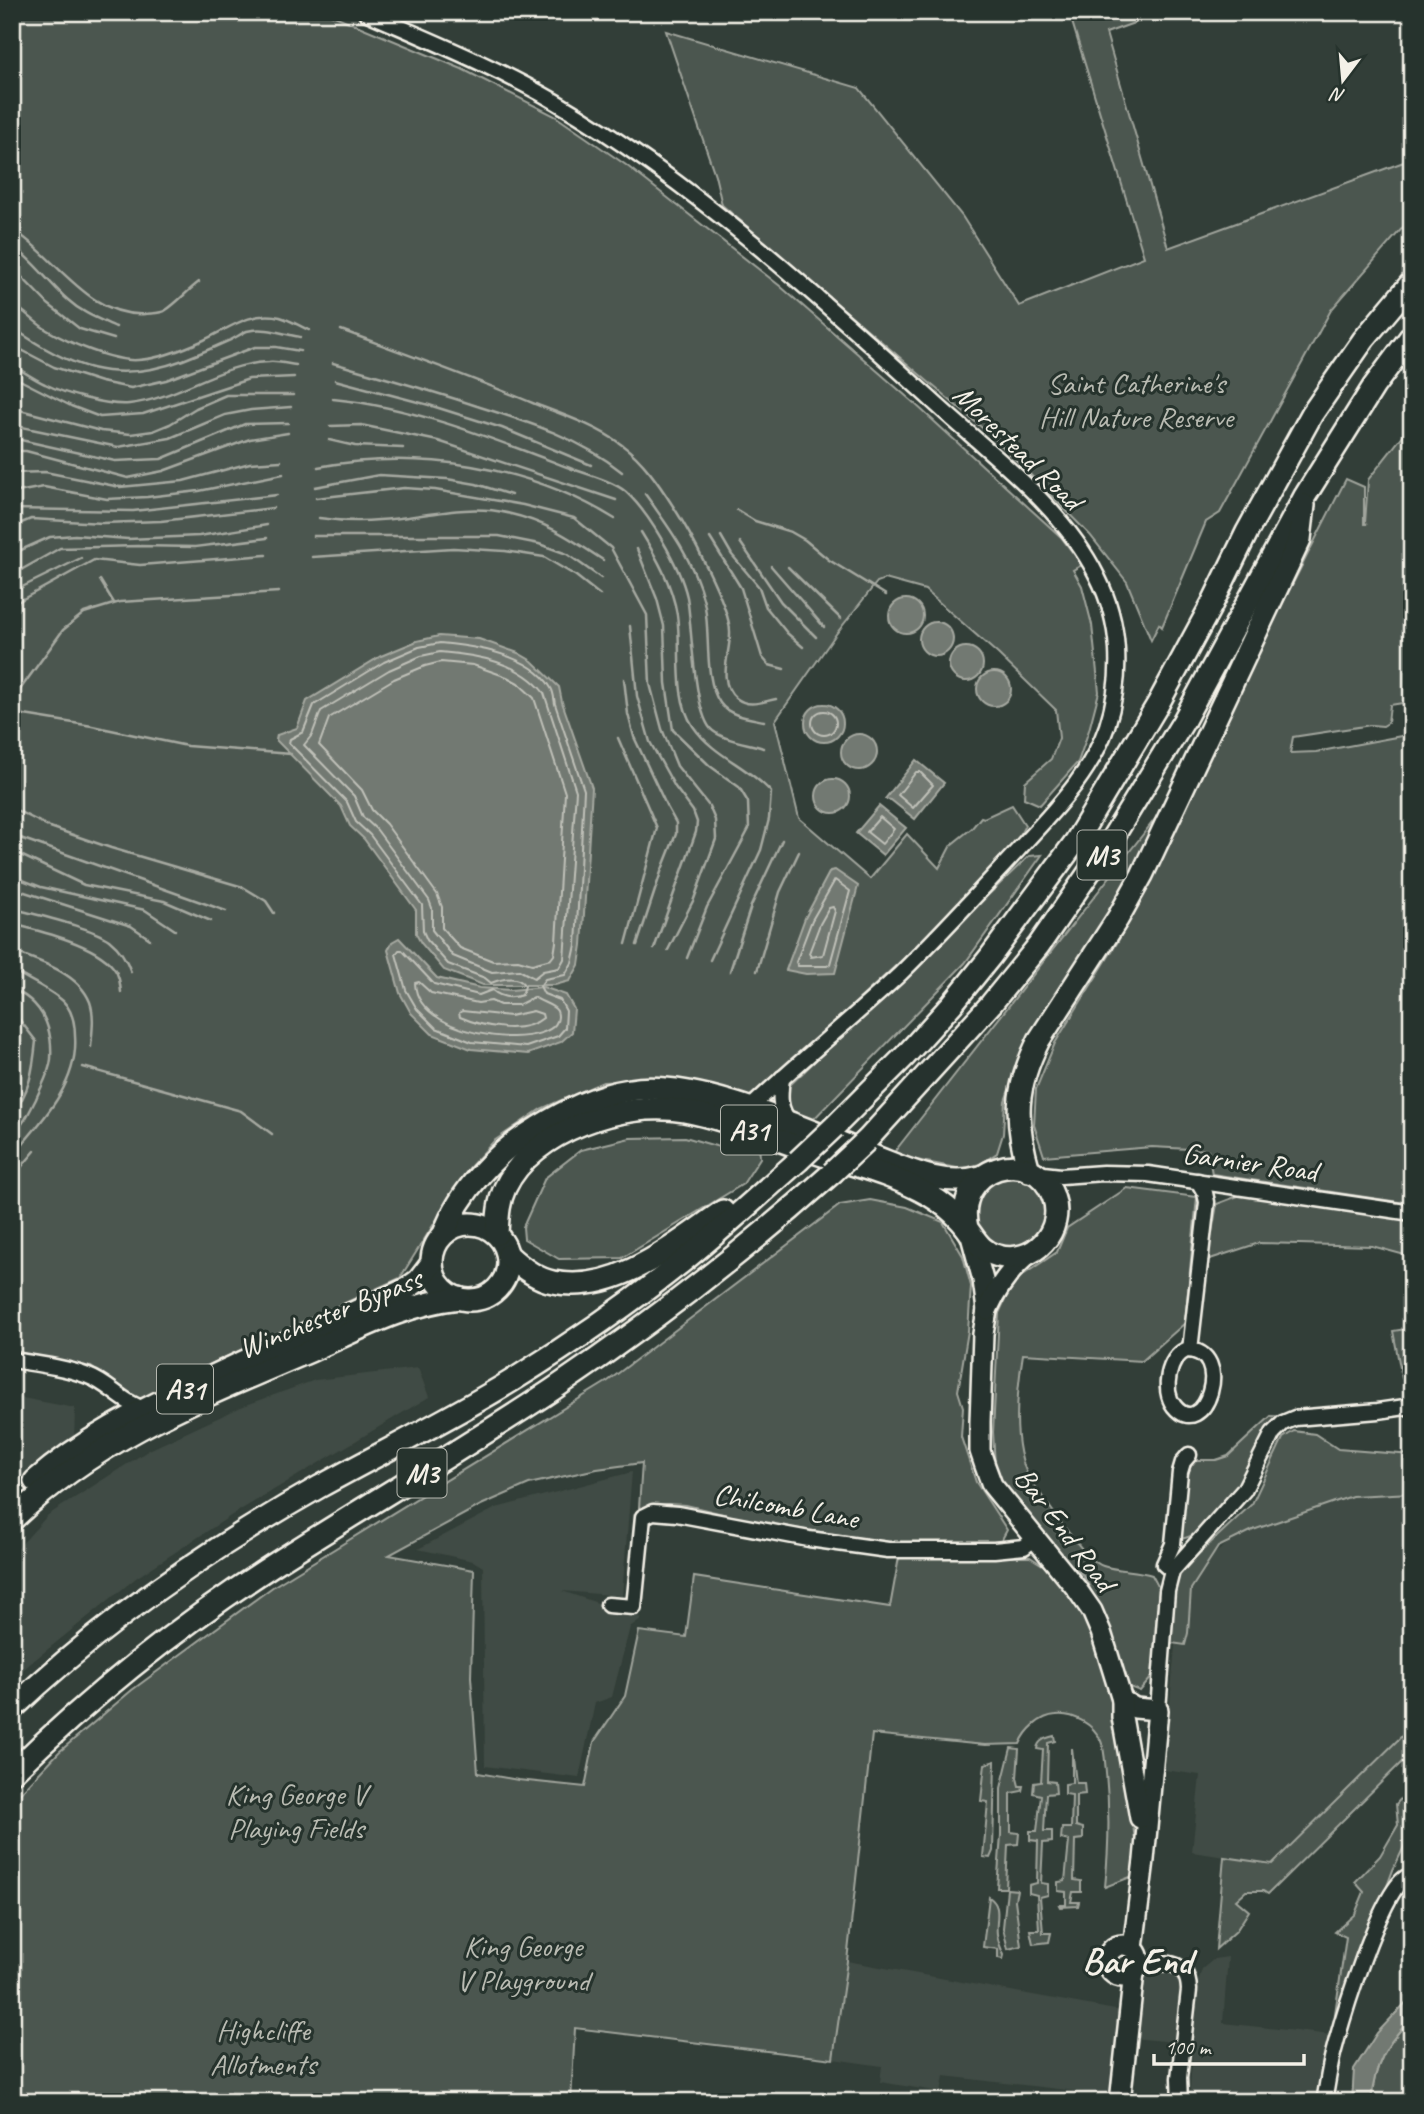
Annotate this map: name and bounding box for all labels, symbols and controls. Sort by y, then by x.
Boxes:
north arrow [1308,46,1378,116]
text: N [1327,81,1348,109]
park label: Saint Catherine's Hill Nature Reserve [1039,364,1235,436]
street label: Morestead Road [945,376,1094,521]
road number: M3 [1078,830,1126,880]
road number: A31 [721,1106,777,1154]
street label: Garnier Road [1180,1134,1324,1191]
street label: Winchester Bypass [233,1258,430,1367]
road number: A31 [157,1364,213,1414]
road number: M3 [398,1448,446,1498]
street label: Bar End Road [1006,1459,1126,1602]
street label: Chilcomb Lane [711,1475,863,1538]
park label: King George V Playing Fields [226,1775,372,1847]
park label: King George V Playground [457,1927,594,1999]
district label: Bar End [1082,1937,1198,1984]
park label: Highcliffe Allotments [210,2011,319,2083]
scale bar [1154,2023,1305,2067]
text: 100 m [1165,2034,1212,2060]

